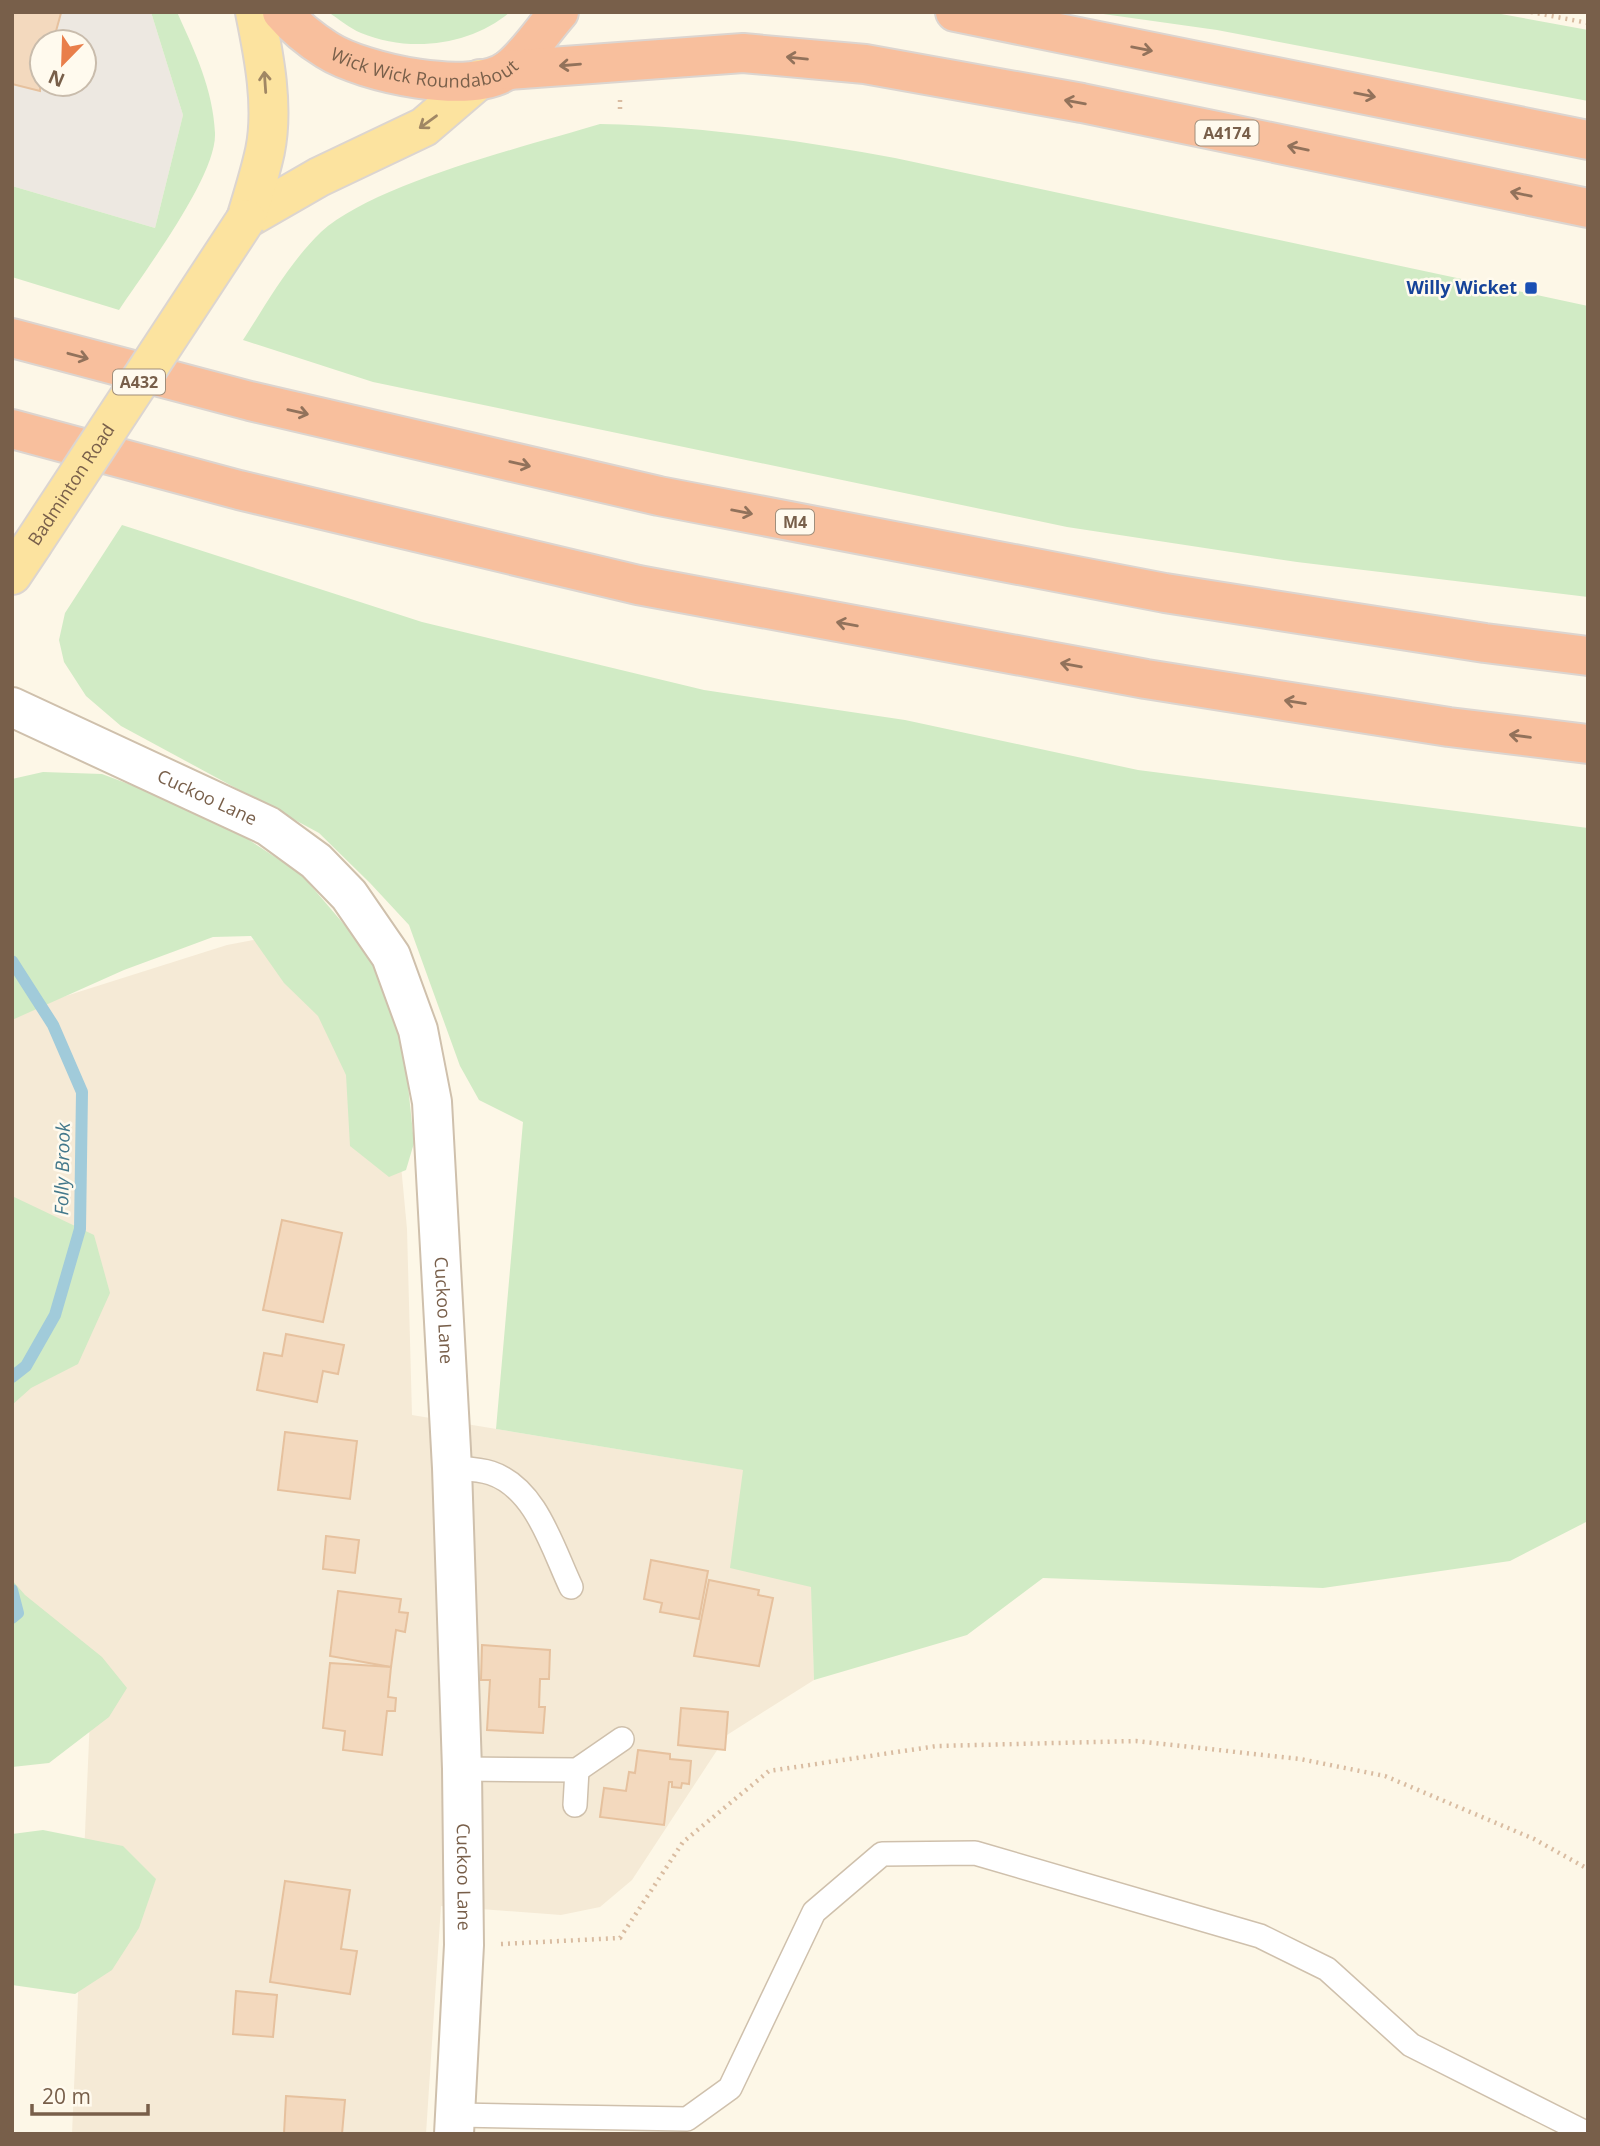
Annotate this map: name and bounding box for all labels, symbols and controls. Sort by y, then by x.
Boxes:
north arrow [28,28,98,98]
street label: Wick Wick Roundabout [327,41,523,93]
one-way arrow [1130,43,1153,57]
one-way arrow [786,51,809,64]
one-way arrow [559,59,582,72]
text: N [44,64,69,94]
one-way arrow [259,70,272,93]
one-way arrow [1353,88,1376,102]
one-way arrow [1064,95,1087,108]
one-way arrow [419,115,438,129]
road number: A4174 [1196,120,1258,146]
one-way arrow [1287,140,1310,154]
one-way arrow [1510,186,1533,200]
place label: Willy Wicket [1406,275,1517,299]
marker: Willy Wicket [1523,280,1539,296]
one-way arrow [67,350,89,363]
road number: A432 [113,370,165,394]
one-way arrow [286,406,309,420]
street label: Badminton Road [22,419,119,550]
one-way arrow [508,458,531,471]
one-way arrow [730,506,753,519]
road number: M4 [776,509,814,534]
one-way arrow [836,616,859,630]
one-way arrow [1060,657,1083,671]
one-way arrow [1284,695,1307,708]
one-way arrow [1509,729,1532,742]
street label: Cuckoo Lane [154,763,261,830]
water label: Folly Brook [48,1122,76,1216]
street label: Cuckoo Lane [429,1256,459,1365]
street label: Cuckoo Lane [452,1823,477,1931]
scale bar [32,2072,147,2116]
text: 20 m [42,2082,91,2110]

